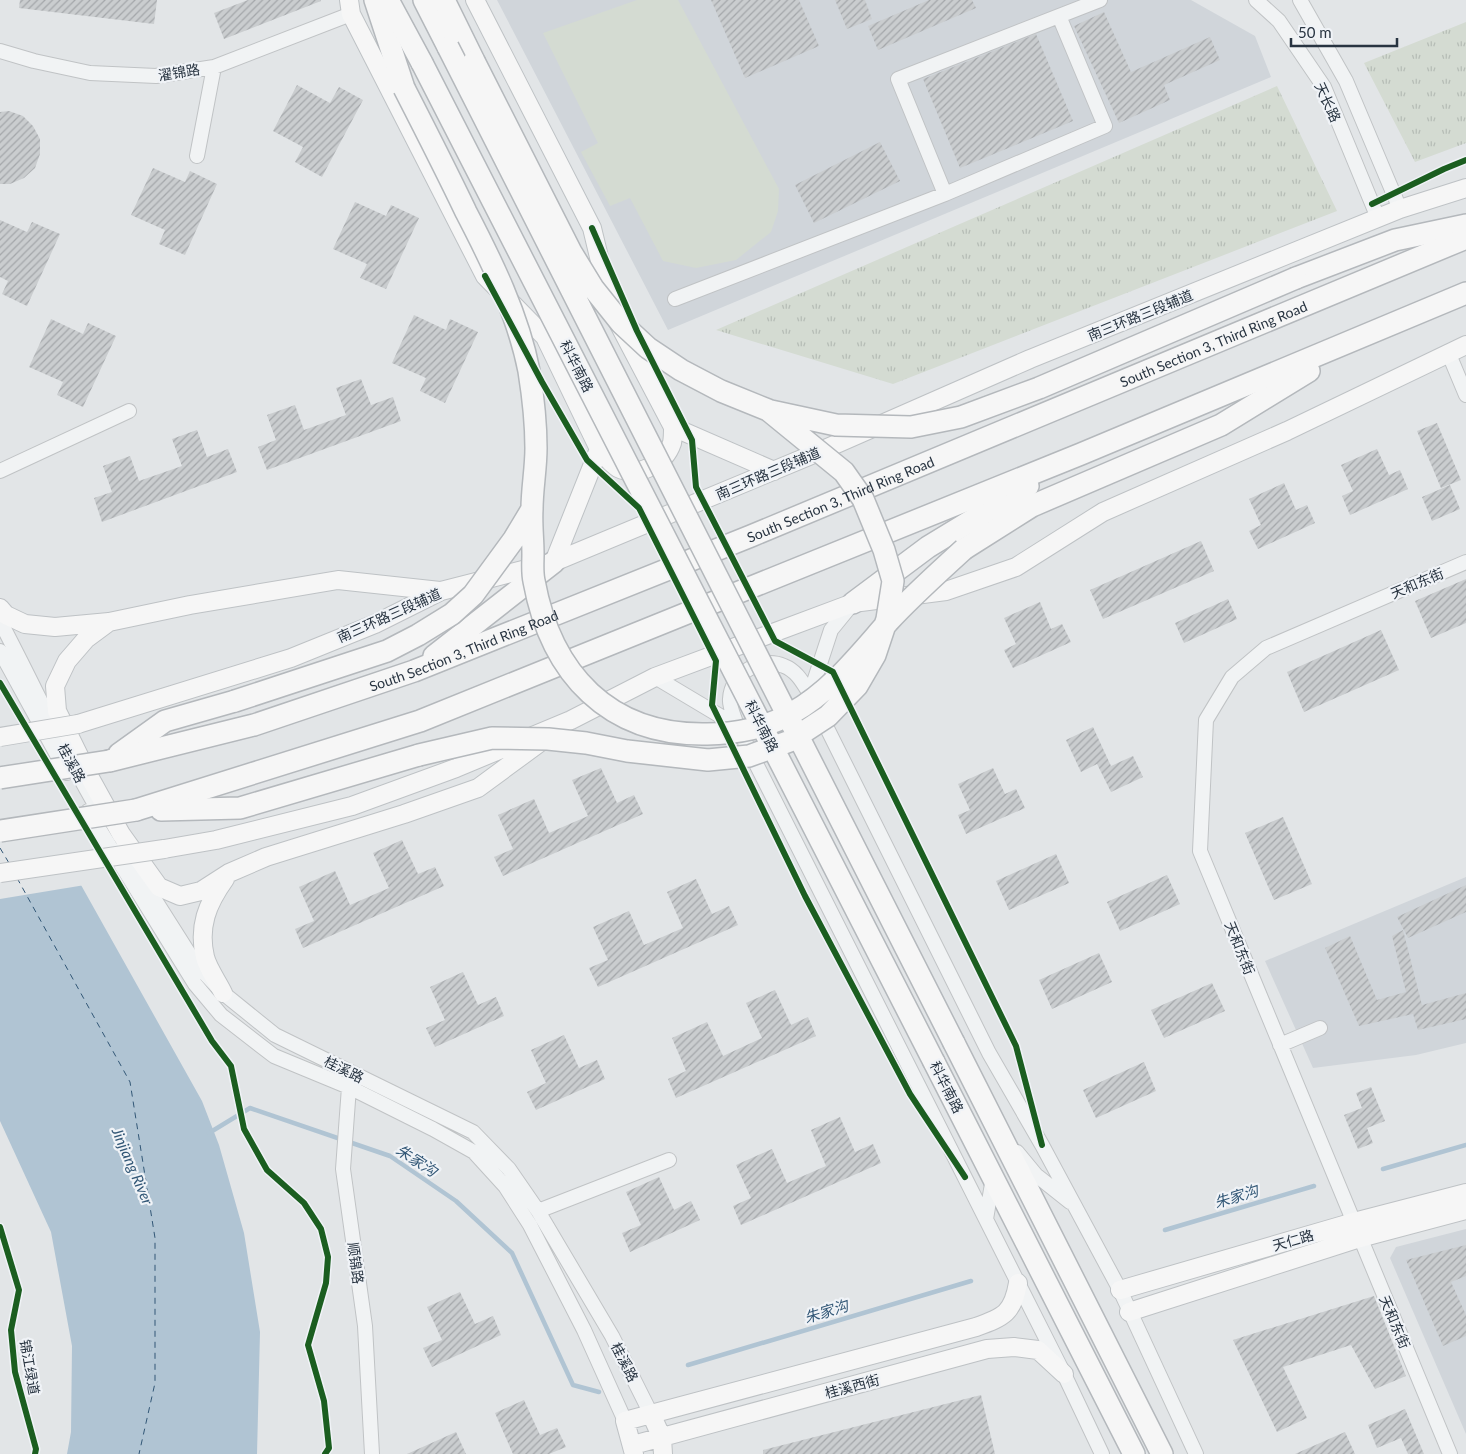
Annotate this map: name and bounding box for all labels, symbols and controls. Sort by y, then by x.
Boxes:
scale bar [1291,15,1397,47]
text: 50 m [1298,23,1332,41]
street label: 濯锦路 [157,60,201,84]
street label: 天长路 [1311,79,1345,125]
street label: 南三环路三段辅道 [1085,286,1195,344]
street label: South Section 3, Third Ring Road [1117,297,1309,390]
street label: 科华南路 [557,337,597,395]
street label: 南三环路三段辅道 [713,443,823,503]
street label: South Section 3, Third Ring Road [744,452,936,545]
street label: 天和东街 [1388,564,1446,602]
street label: 南三环路三段辅道 [334,584,444,646]
street label: South Section 3, Third Ring Road [367,606,560,694]
street label: 科华南路 [742,697,782,755]
street label: 桂溪路 [55,740,89,786]
street label: 天和东街 [1222,919,1258,977]
street label: 桂溪路 [321,1052,367,1086]
street label: 科华南路 [927,1058,967,1116]
water label: Jinjiang River [108,1124,158,1208]
water label: 朱家沟 [393,1140,442,1181]
water label: 朱家沟 [1212,1180,1262,1211]
street label: 天仁路 [1270,1226,1316,1254]
street label: 顺锦路 [345,1241,367,1285]
street label: 天和东街 [1376,1293,1414,1351]
water label: 朱家沟 [802,1295,852,1326]
street label: 锦江绿道 [17,1338,43,1396]
street label: 桂溪路 [608,1339,642,1385]
street label: 桂溪西街 [823,1371,881,1401]

